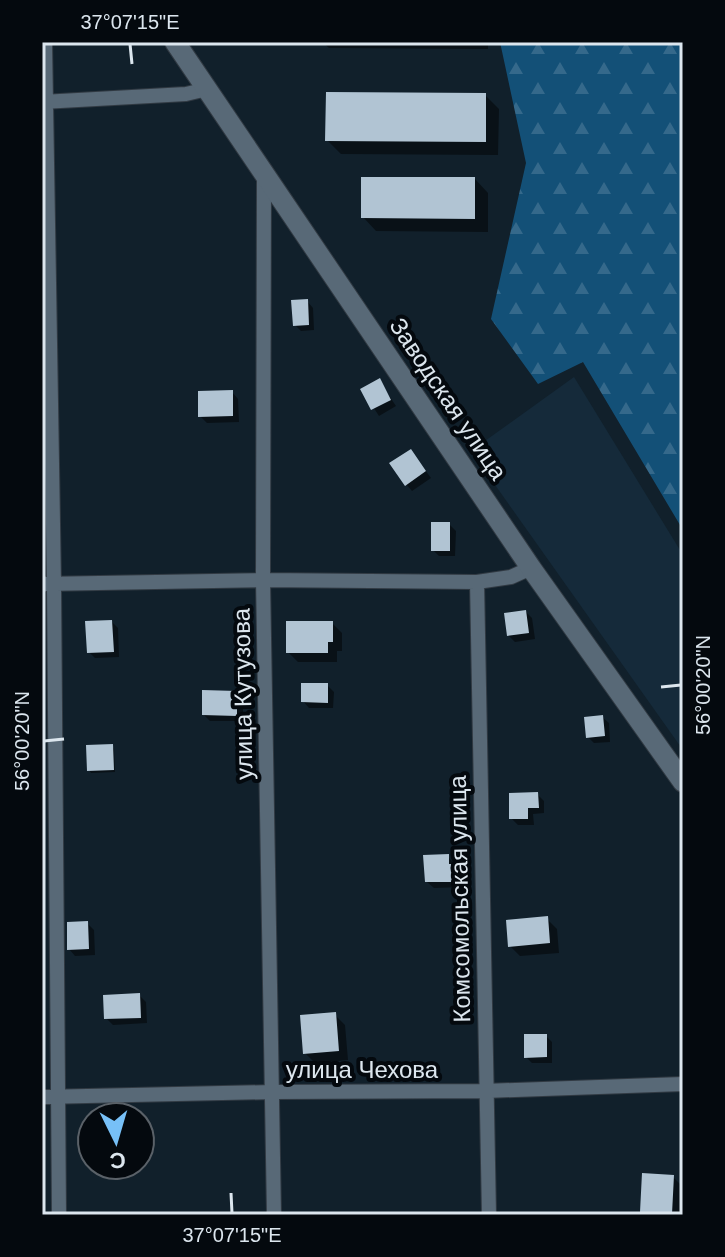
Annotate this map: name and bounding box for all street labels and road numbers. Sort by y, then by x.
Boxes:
street label: Заводская улица [384,313,513,485]
street label: улица Кутузова [227,607,257,780]
street label: Комсомольская улица [444,774,475,1023]
street label: улица Чехова [286,1056,439,1083]

